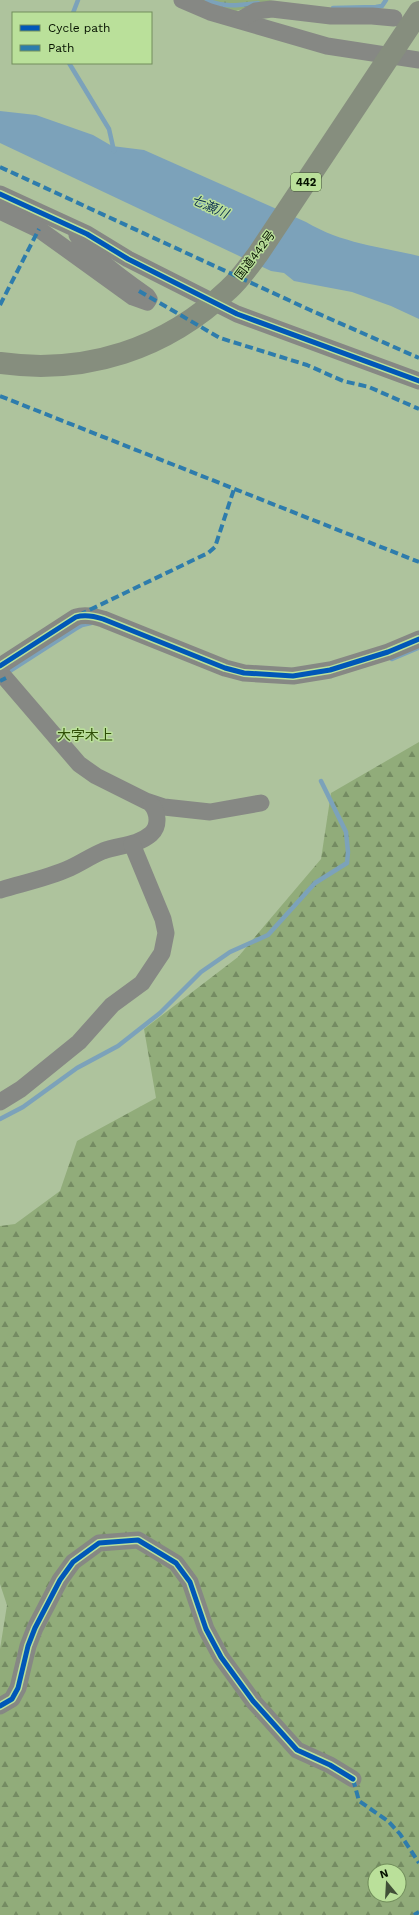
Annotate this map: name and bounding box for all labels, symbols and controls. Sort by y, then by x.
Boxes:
legend [12,12,152,64]
text: Cycle path [48,21,110,35]
text: Path [48,41,74,55]
road number: 442 [291,173,321,191]
water label: 七瀬川 [189,192,232,222]
street label: 国道442号 [232,228,278,282]
district label: 大字木上 [57,727,113,743]
north arrow [367,1863,407,1903]
text: N [378,1867,390,1881]

